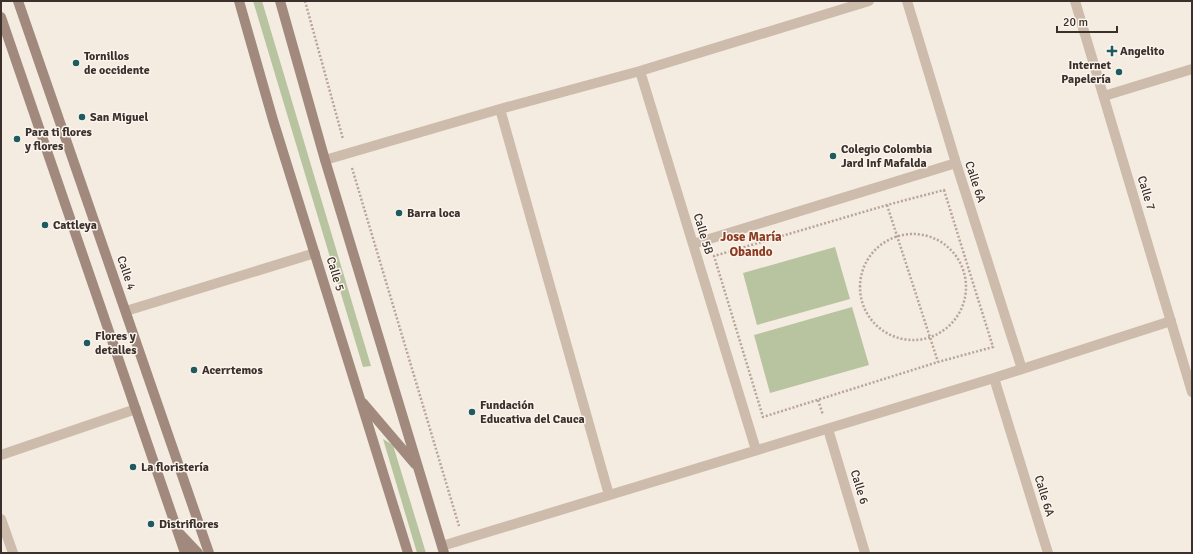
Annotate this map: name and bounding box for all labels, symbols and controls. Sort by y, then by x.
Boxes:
scale bar [1057,8,1117,34]
text: 20 m [1063,15,1088,30]
place label: Angelito [1120,44,1164,59]
marker: Angelito [1107,46,1117,56]
place label: Tornillos de occidente [84,49,150,78]
marker: Tornillos de occidente [71,58,81,68]
place label: Internet Papelería [1061,58,1111,87]
marker: Internet Papelería [1114,67,1124,77]
place label: San Miguel [90,110,149,125]
marker: San Miguel [77,112,87,122]
place label: Para ti flores y flores [24,125,93,154]
marker: Para ti flores y flores [12,134,22,144]
place label: Colegio Colombia Jard Inf Mafalda [841,142,932,171]
marker: Colegio Colombia Jard Inf Mafalda [828,151,838,161]
street label: Calle 6A [961,159,989,205]
street label: Calle 7 [1134,174,1158,212]
place label: Barra loca [407,206,461,221]
marker: Barra loca [394,208,404,218]
street label: Calle 5B [690,212,716,256]
place label: Cattleya [53,218,97,233]
marker: Cattleya [40,220,50,230]
district label: Jose María Obando [720,229,782,260]
street label: Calle 4 [113,254,139,293]
street label: Calle 5 [323,255,347,293]
place label: Flores y detalles [95,329,137,358]
marker: Flores y detalles [82,338,92,348]
place label: Acerrtemos [202,363,263,378]
marker: Acerrtemos [189,365,199,375]
place label: Fundación Educativa del Cauca [480,398,585,427]
marker: Fundación Educativa del Cauca [467,407,477,417]
place label: La floristería [141,460,209,475]
marker: La floristería [128,462,138,472]
street label: Calle 6 [847,468,871,506]
street label: Calle 6A [1031,473,1058,519]
place label: Distriflores [159,517,219,532]
marker: Distriflores [146,519,156,529]

